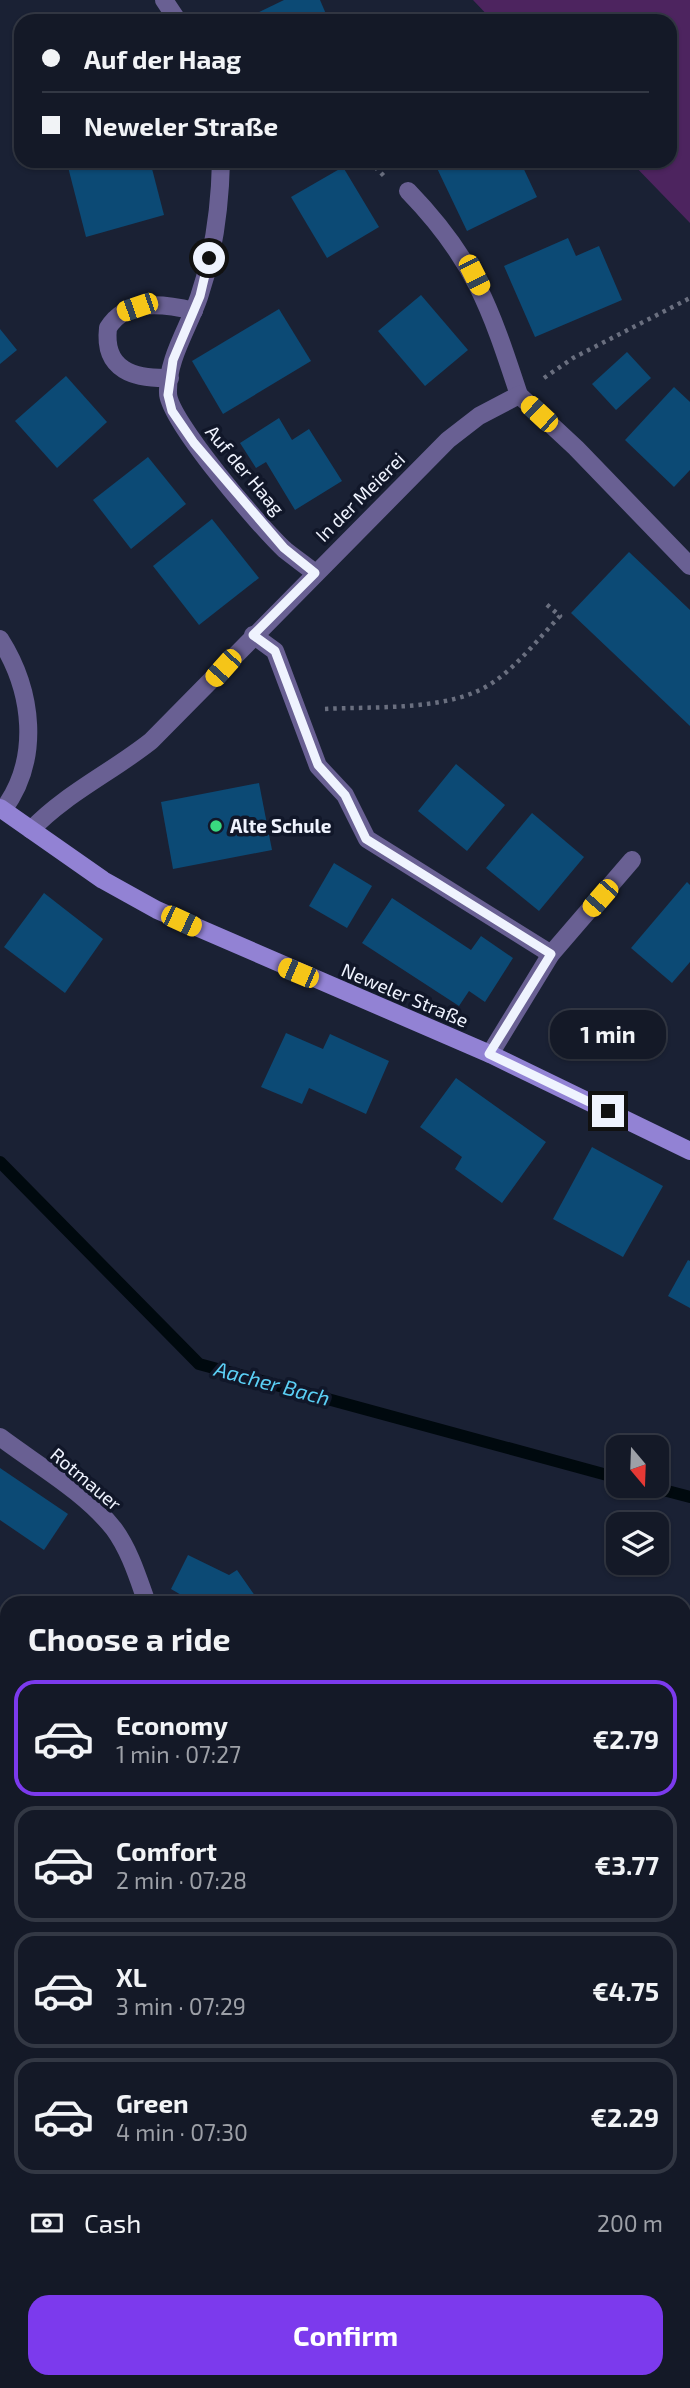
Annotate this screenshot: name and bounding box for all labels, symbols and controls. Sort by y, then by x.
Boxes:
text: Auf der Haag [84,43,241,74]
text: Neweler Straße [84,110,278,141]
route start [193,242,225,274]
car [456,252,493,298]
car [114,290,161,324]
car [517,392,562,436]
street label: Auf der Haag [201,420,290,520]
street label: In der Meierei [310,447,409,546]
car [202,645,245,691]
place label: Alte Schule [230,814,332,837]
marker: Alte Schule [208,818,224,834]
car [579,875,622,921]
car [158,903,205,939]
car [275,955,322,991]
street label: Neweler Straße [338,957,472,1032]
callout: 1 min [550,1010,666,1058]
text: 1 min [580,1020,636,1048]
route end [592,1095,624,1127]
water label: Aacher Bach [211,1355,333,1410]
north arrow [606,1435,668,1498]
map controls [606,1435,669,1575]
street label: Rotmauer [46,1442,127,1515]
button: layers [606,1512,669,1575]
text: Choose a ride [28,1619,231,1657]
icon: car [32,1707,95,1770]
text: Economy [116,1709,228,1740]
text: €2.79 [593,1723,659,1754]
text: 1 min · 07:27 [116,1740,241,1768]
icon: car [32,1833,95,1896]
text: Comfort [116,1835,217,1866]
text: €3.77 [595,1849,659,1880]
text: 2 min · 07:28 [116,1866,247,1894]
icon: car [32,1959,95,2022]
text: XL [116,1961,147,1992]
text: €4.75 [592,1975,659,2006]
text: 3 min · 07:29 [116,1992,246,2020]
icon: car [32,2085,95,2148]
text: Green [116,2087,189,2118]
text: €2.29 [590,2101,659,2132]
text: 4 min · 07:30 [116,2118,248,2146]
icon: cash [28,2204,66,2242]
text: Cash [84,2207,141,2238]
text: 200 m [597,2209,663,2237]
button: Confirm [28,2295,663,2375]

